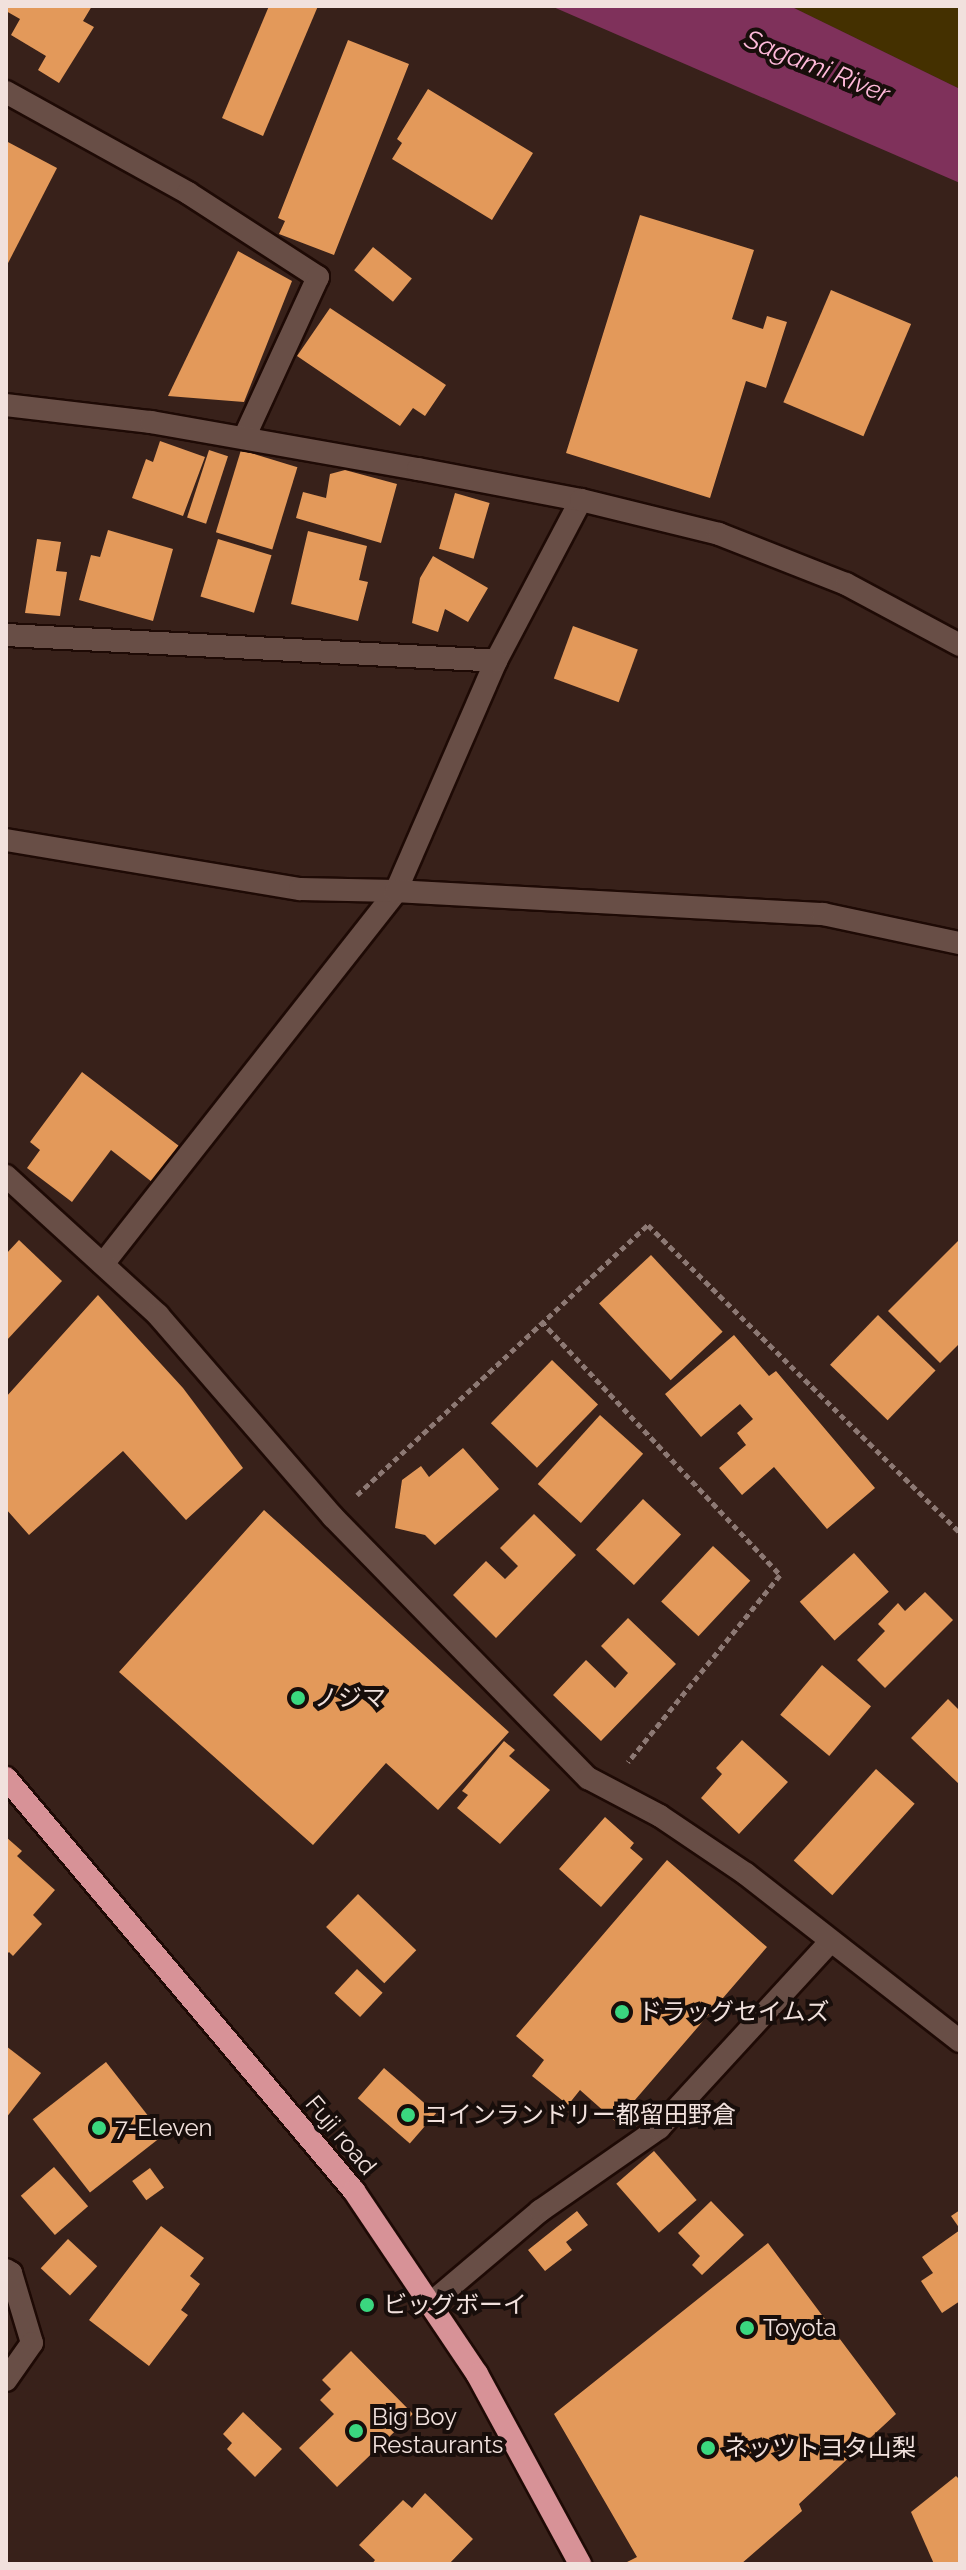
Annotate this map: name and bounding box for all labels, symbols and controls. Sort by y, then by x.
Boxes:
water label: Sagami River [740,24,894,110]
place label: ノジマ [314,1684,386,1712]
marker: ノジマ [289,1689,307,1707]
place label: ドラッグセイムズ [638,1998,830,2026]
marker: ドラッグセイムズ [613,2003,631,2021]
street label: Fuji road [300,2089,382,2181]
place label: コインランドリー都留田野倉 [424,2101,736,2129]
marker: コインランドリー都留田野倉 [399,2106,417,2124]
place label: 7-Eleven [115,2114,213,2142]
marker: 7-Eleven [90,2119,108,2137]
place label: ビッグボーイ [383,2291,527,2319]
marker: ビッグボーイ [358,2296,376,2314]
place label: Toyota [763,2314,837,2342]
marker: Toyota [738,2319,756,2337]
place label: Big Boy Restaurants [372,2403,503,2459]
marker: Big Boy Restaurants [347,2422,365,2440]
place label: ネッツトヨタ山梨 [724,2434,916,2462]
marker: ネッツトヨタ山梨 [699,2439,717,2457]

